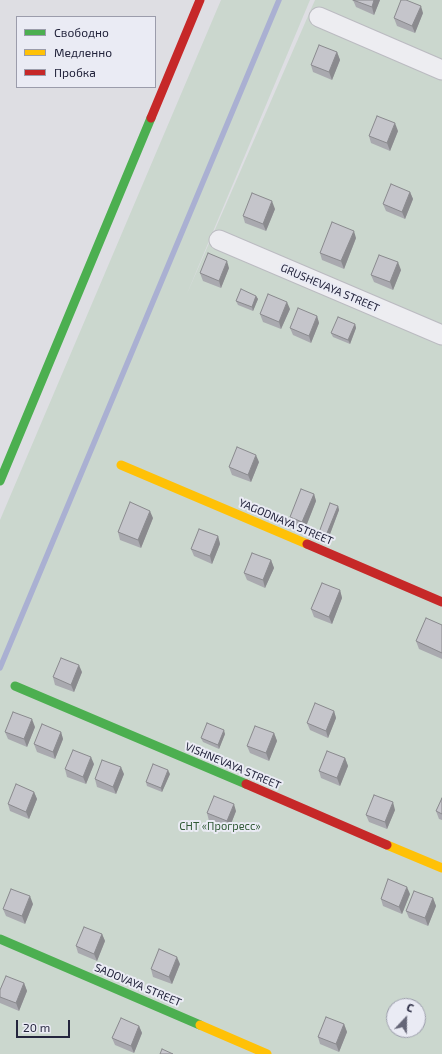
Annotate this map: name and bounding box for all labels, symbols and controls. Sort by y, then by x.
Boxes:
legend [16,16,156,88]
text: Свободно [54,25,109,39]
text: Медленно [54,45,112,59]
text: Пробка [54,65,96,79]
street label: GRUSHEVAYA STREET [278,261,382,315]
street label: YAGODNAYA STREET [237,496,335,548]
street label: VISHNEVAYA STREET [183,740,283,792]
park label: СНТ «Прогресс» [179,819,261,833]
street label: SADOVAYA STREET [93,961,183,1009]
north arrow [386,998,426,1038]
text: С [405,1000,416,1015]
scale bar [18,1012,72,1038]
text: 20 m [23,1020,50,1034]

